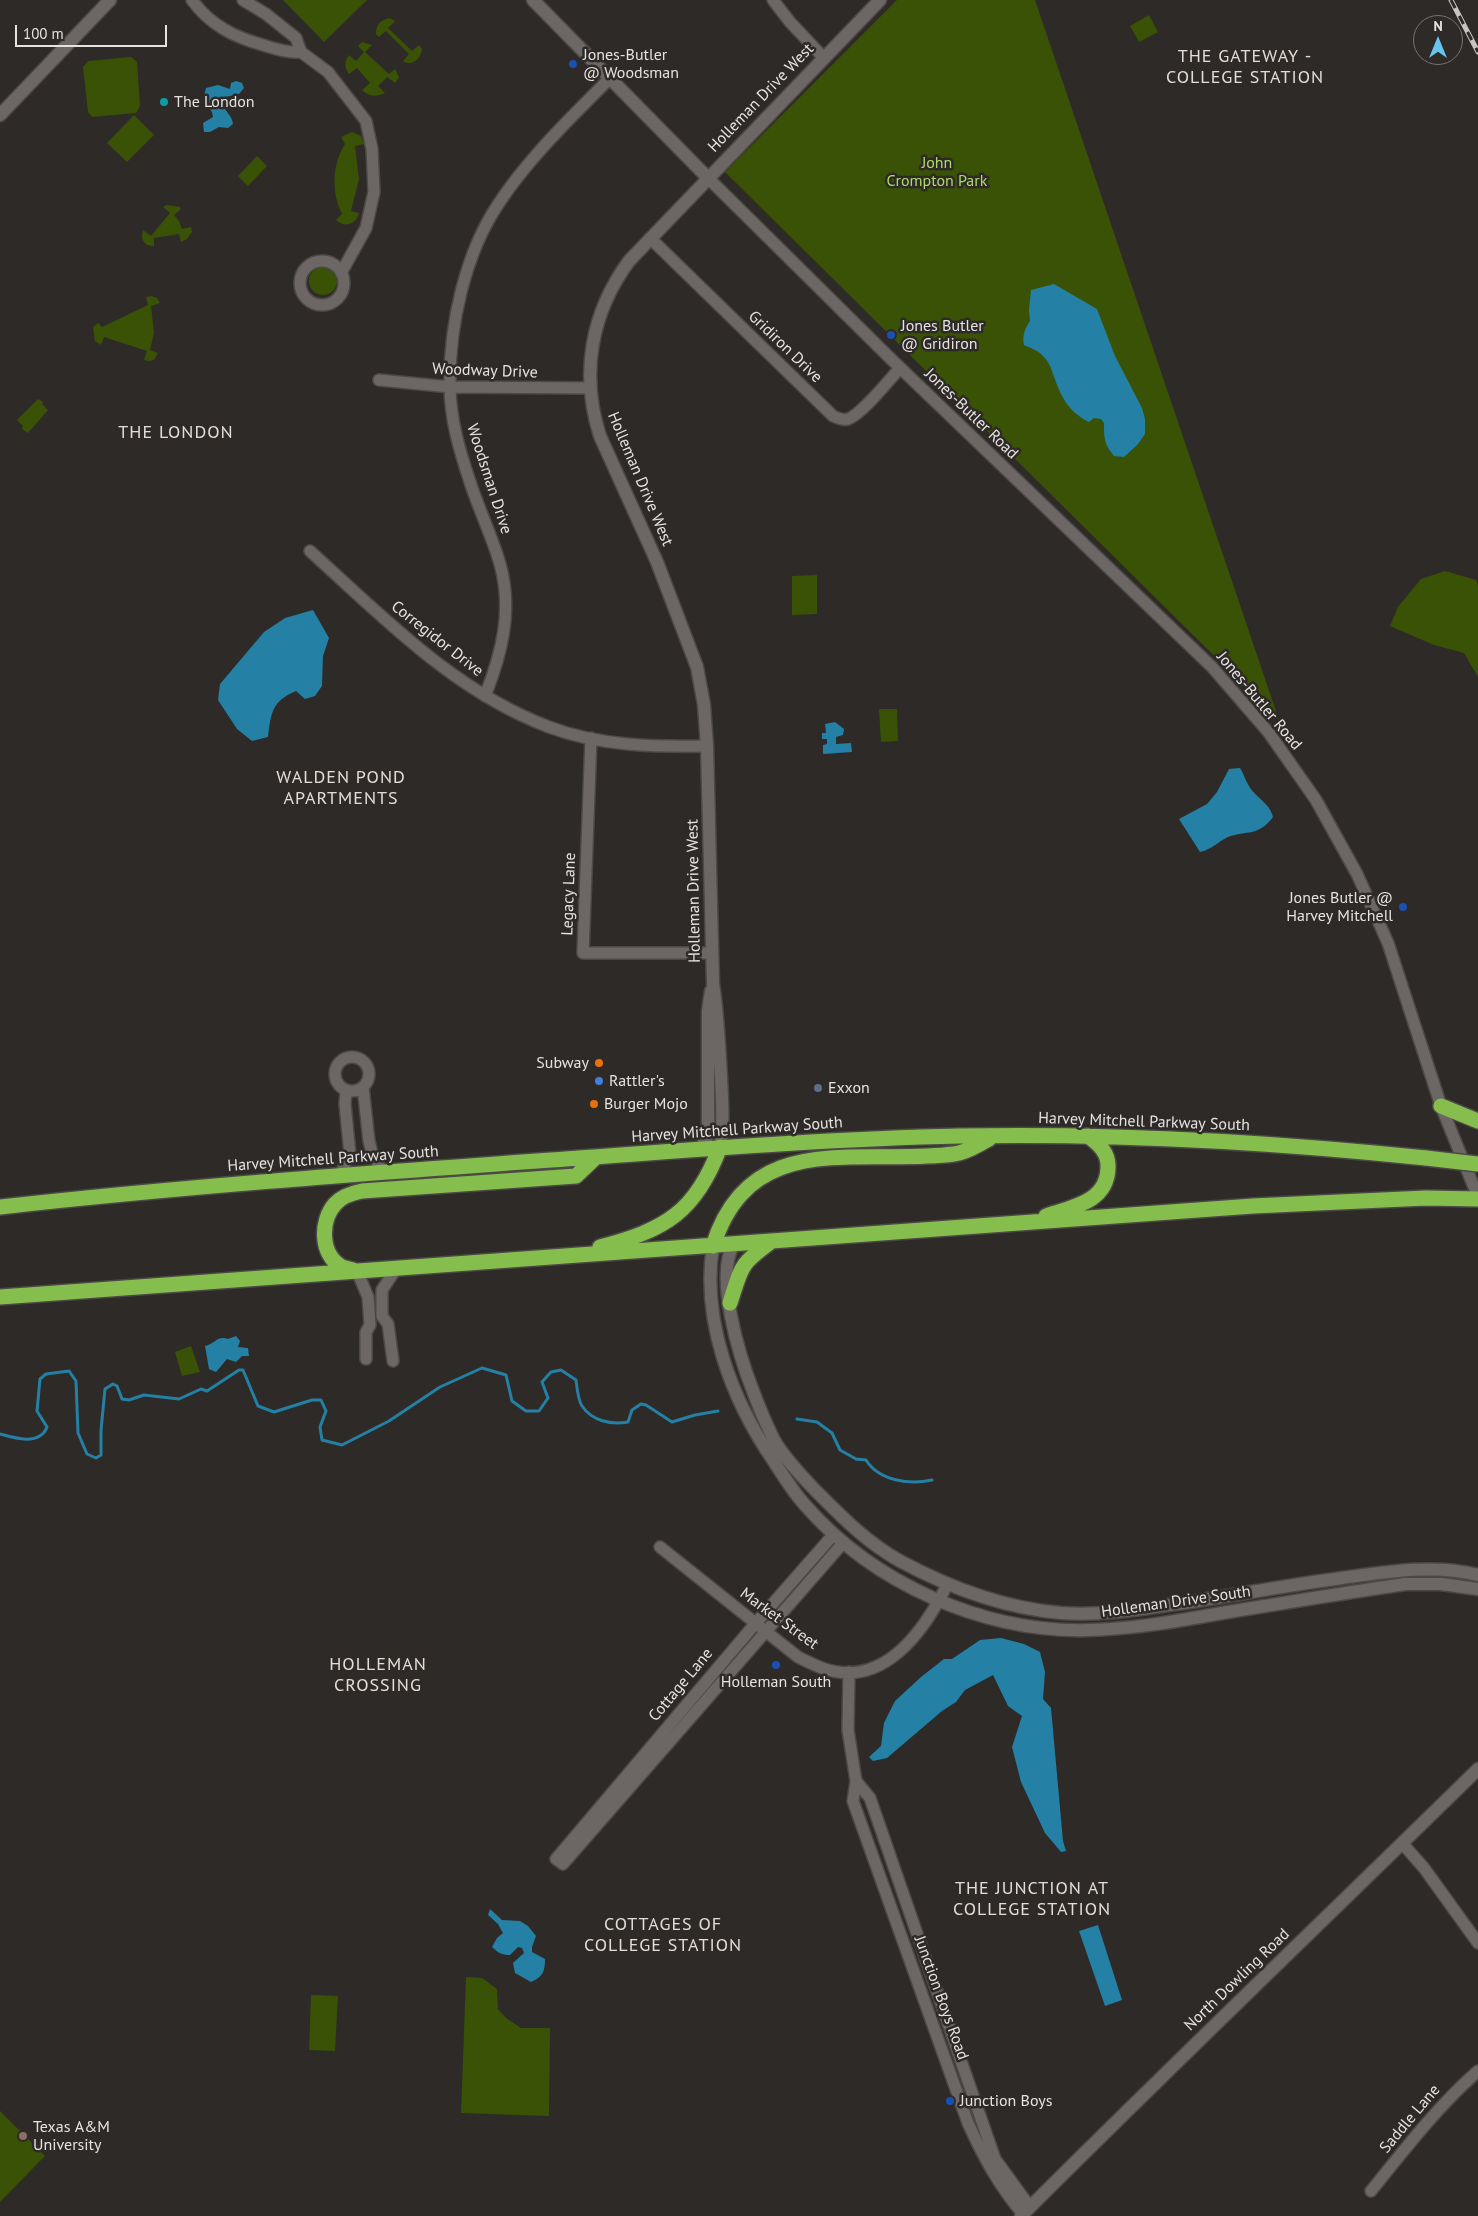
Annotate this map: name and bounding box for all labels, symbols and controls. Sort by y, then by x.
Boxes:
scale bar [18,15,170,47]
north arrow [1413,15,1463,65]
text: N [1433,17,1443,35]
text: 100 m [23,24,64,43]
street label: Holleman Drive West [704,40,818,156]
place label: Jones-Butler @ Woodsman [583,45,679,83]
district label: THE GATEWAY - COLLEGE STATION [1164,46,1326,88]
marker: Jones-Butler @ Woodsman [567,58,579,70]
place label: The London [174,92,255,112]
marker: The London [158,96,170,108]
park label: John Crompton Park [887,153,987,191]
street label: Gridiron Drive [744,307,826,387]
place label: Jones Butler @ Gridiron [901,316,984,354]
marker: Jones Butler @ Gridiron [885,329,897,341]
street label: Woodway Drive [432,360,538,382]
street label: Jones-Butler Road [920,365,1022,463]
street label: Holleman Drive West [603,409,677,549]
street label: Woodsman Drive [462,421,516,537]
district label: THE LONDON [117,422,235,444]
street label: Corregidor Drive [387,597,487,681]
street label: Jones-Butler Road [1212,648,1306,754]
district label: WALDEN POND APARTMENTS [275,767,407,810]
street label: Holleman Drive West [683,819,705,963]
street label: Legacy Lane [558,852,580,936]
place label: Jones Butler @ Harvey Mitchell [1286,888,1393,926]
marker: Jones Butler @ Harvey Mitchell [1397,901,1409,913]
place label: Subway [536,1053,589,1073]
marker: Subway [593,1057,605,1069]
place label: Rattler's [609,1071,665,1091]
marker: Rattler's [593,1075,605,1087]
place label: Exxon [828,1078,870,1098]
marker: Exxon [812,1082,824,1094]
place label: Burger Mojo [604,1094,688,1114]
marker: Burger Mojo [588,1098,600,1110]
street label: Harvey Mitchell Parkway South [1038,1109,1250,1135]
street label: Harvey Mitchell Parkway South [631,1113,843,1147]
street label: Harvey Mitchell Parkway South [227,1142,439,1176]
street label: Holleman Drive South [1100,1582,1252,1622]
street label: Market Street [736,1584,822,1654]
street label: Cottage Lane [645,1644,717,1726]
district label: HOLLEMAN CROSSING [328,1654,428,1696]
marker: Holleman South [770,1659,782,1671]
place label: Holleman South [721,1672,831,1692]
district label: THE JUNCTION AT COLLEGE STATION [951,1878,1113,1920]
district label: COTTAGES OF COLLEGE STATION [582,1914,744,1956]
street label: North Dowling Road [1180,1925,1294,2035]
street label: Junction Boys Road [910,1933,972,2063]
street label: Saddle Lane [1376,2081,1444,2157]
place label: Junction Boys [960,2091,1052,2111]
marker: Junction Boys [944,2095,956,2107]
place label: Texas A&M University [33,2117,110,2155]
marker: Texas A&M University [17,2130,29,2142]

